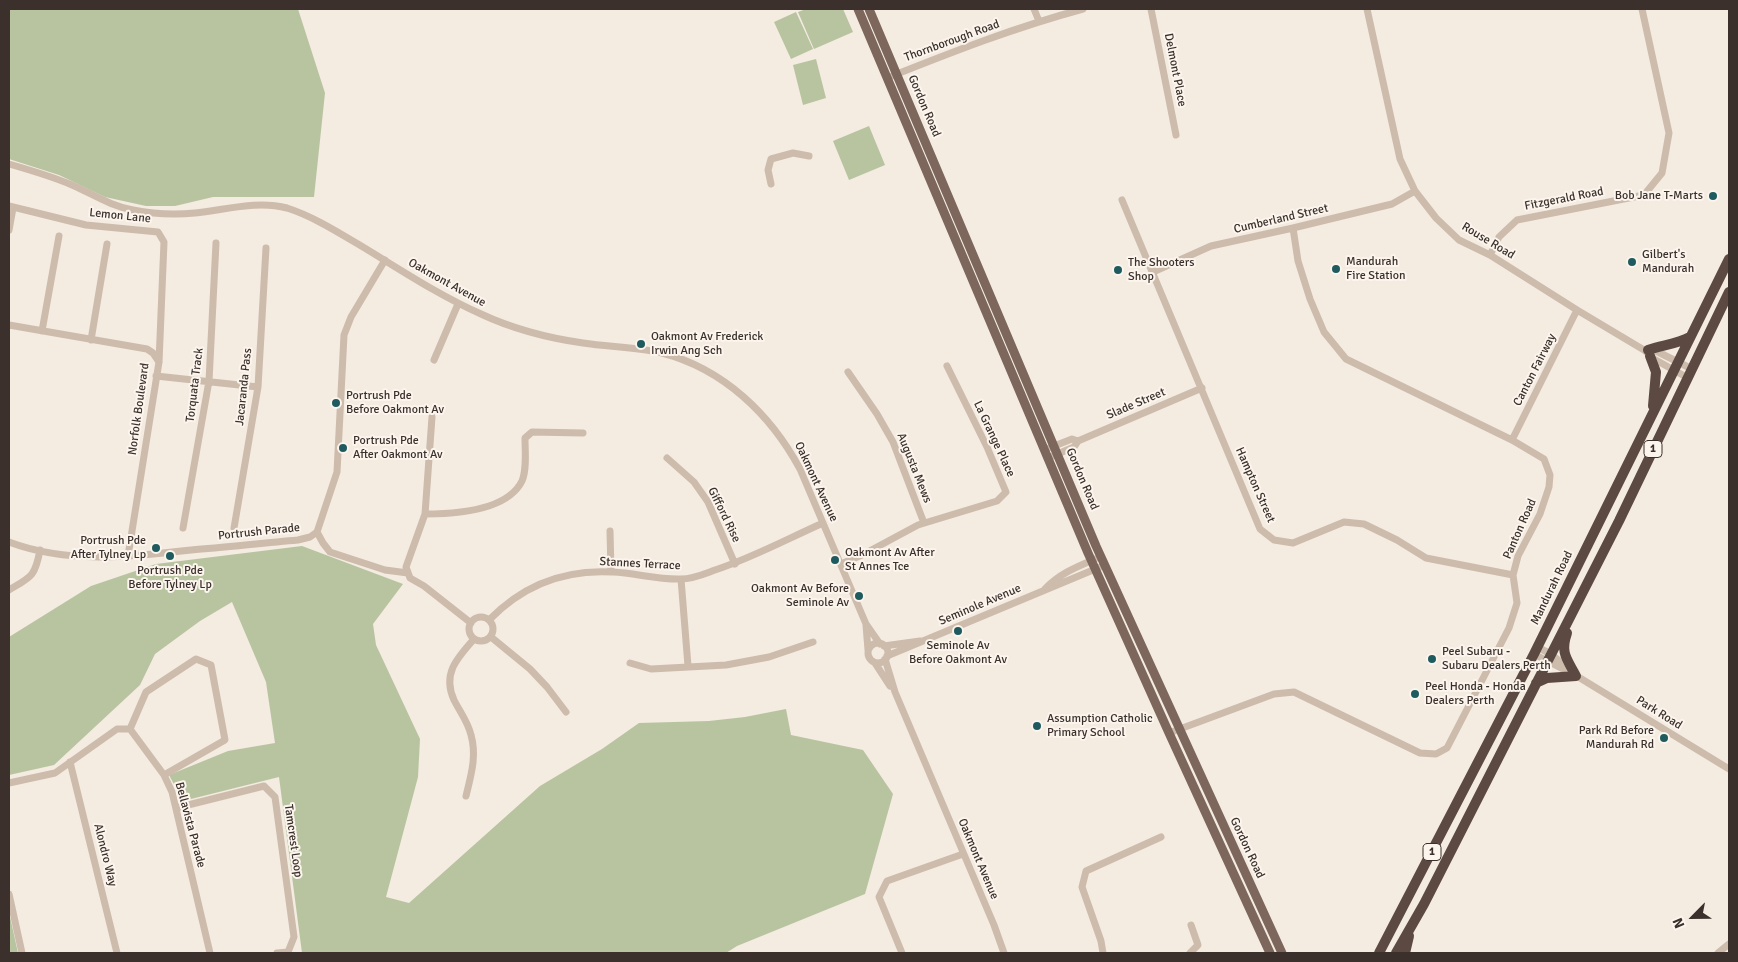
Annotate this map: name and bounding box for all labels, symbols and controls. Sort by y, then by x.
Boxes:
street label: Thornborough Road [902,17,1002,65]
street label: Delmont Place [1161,32,1189,108]
street label: Gordon Road [905,73,943,139]
street label: Fitzgerald Road [1523,184,1605,214]
place label: Bob Jane T-Marts [1615,189,1703,203]
marker: Bob Jane T-Marts [1707,190,1719,202]
street label: Cumberland Street [1232,201,1330,237]
street label: Lemon Lane [89,206,151,226]
street label: Rouse Road [1459,220,1517,262]
place label: Gilbert's Mandurah [1642,248,1694,276]
place label: Mandurah Fire Station [1346,255,1405,283]
street label: Oakmont Avenue [406,256,488,310]
place label: The Shooters Shop [1128,256,1194,284]
marker: Gilbert's Mandurah [1626,256,1638,268]
marker: Mandurah Fire Station [1330,263,1342,275]
marker: The Shooters Shop [1112,264,1124,276]
place label: Oakmont Av Frederick Irwin Ang Sch [651,330,763,358]
street label: Canton Fairway [1511,331,1559,409]
marker: Oakmont Av Frederick Irwin Ang Sch [635,338,647,350]
street label: Torquata Track [183,347,207,423]
street label: Jacaranda Pass [233,347,255,427]
street label: Norfolk Boulevard [125,362,153,456]
street label: Slade Street [1104,385,1168,423]
place label: Portrush Pde Before Oakmont Av [346,389,444,417]
marker: Portrush Pde Before Oakmont Av [330,397,342,409]
street label: La Grange Place [970,399,1018,479]
street label: Augusta Mews [893,431,935,505]
place label: Portrush Pde After Oakmont Av [353,434,443,462]
street label: Oakmont Avenue [791,440,841,524]
road number: 1 [1644,440,1662,458]
marker: Portrush Pde After Oakmont Av [337,442,349,454]
street label: Hampton Street [1232,445,1278,525]
street label: Gordon Road [1063,446,1101,512]
street label: Gifford Rise [704,485,744,545]
street label: Panton Road [1500,497,1540,561]
street label: Portrush Parade [217,521,301,543]
place label: Portrush Pde After Tylney Lp [71,534,146,562]
marker: Portrush Pde After Tylney Lp [150,542,162,554]
place label: Oakmont Av After St Annes Tce [845,546,935,574]
street label: Mandurah Road [1528,549,1576,627]
marker: Portrush Pde Before Tylney Lp [164,550,176,562]
marker: Oakmont Av After St Annes Tce [829,554,841,566]
street label: Stannes Terrace [599,555,681,573]
place label: Portrush Pde Before Tylney Lp [128,564,212,592]
street label: Seminole Avenue [937,581,1023,629]
place label: Oakmont Av Before Seminole Av [751,582,849,610]
marker: Oakmont Av Before Seminole Av [853,590,865,602]
marker: Seminole Av Before Oakmont Av [952,625,964,637]
place label: Seminole Av Before Oakmont Av [909,639,1007,667]
place label: Peel Subaru - Subaru Dealers Perth [1442,645,1551,673]
marker: Peel Subaru - Subaru Dealers Perth [1426,653,1438,665]
place label: Peel Honda - Honda Dealers Perth [1425,680,1526,708]
marker: Peel Honda - Honda Dealers Perth [1409,688,1421,700]
street label: Park Road [1633,693,1685,733]
place label: Assumption Catholic Primary School [1047,712,1153,740]
marker: Assumption Catholic Primary School [1031,720,1043,732]
place label: Park Rd Before Mandurah Rd [1579,724,1654,752]
marker: Park Rd Before Mandurah Rd [1658,732,1670,744]
street label: Bellavista Parade [172,781,208,869]
street label: Tamcrest Loop [281,804,305,878]
street label: Gordon Road [1227,815,1267,881]
street label: Oakmont Avenue [954,816,1002,902]
street label: Alondro Way [90,822,120,888]
road number: 1 [1423,844,1441,860]
north arrow [1668,892,1718,942]
text: N [1669,915,1688,931]

